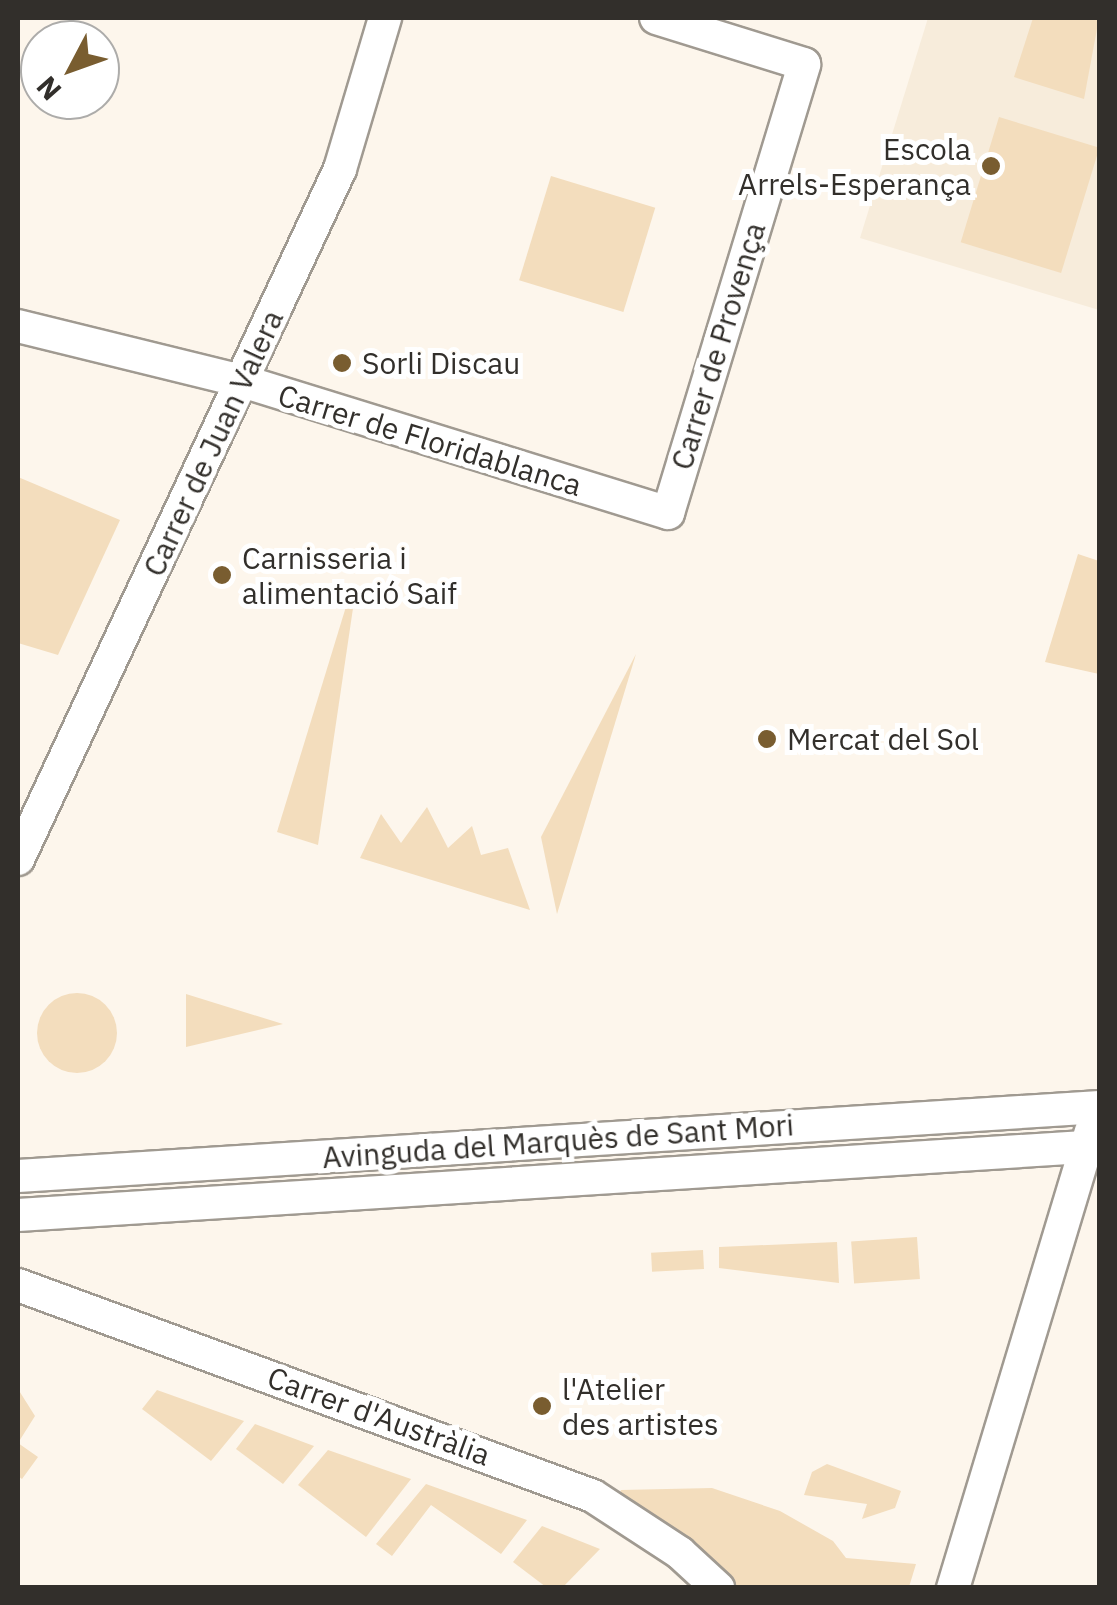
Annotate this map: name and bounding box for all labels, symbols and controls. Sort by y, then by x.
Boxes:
north arrow [20,20,120,120]
text: N [28,69,69,108]
place label: Escola Arrels-Esperança [738,131,971,202]
marker: Escola Arrels-Esperança [980,155,1002,177]
street label: Carrer de Provença [663,218,773,474]
street label: Carrer de Juan Valera [136,304,290,582]
place label: Sorli Discau [362,345,520,381]
marker: Sorli Discau [331,352,353,374]
street label: Carrer de Floridablanca [274,377,586,503]
place label: Carnisseria i alimentació Saif [242,540,457,610]
marker: Carnisseria i alimentació Saif [211,564,233,586]
place label: Mercat del Sol [787,721,979,757]
marker: Mercat del Sol [756,728,778,750]
street label: Avinguda del Marquès de Sant Mori [321,1107,795,1175]
street label: Carrer d'Austràlia [263,1359,495,1473]
place label: l'Atelier des artistes [562,1371,719,1442]
marker: l'Atelier des artistes [531,1395,553,1417]

